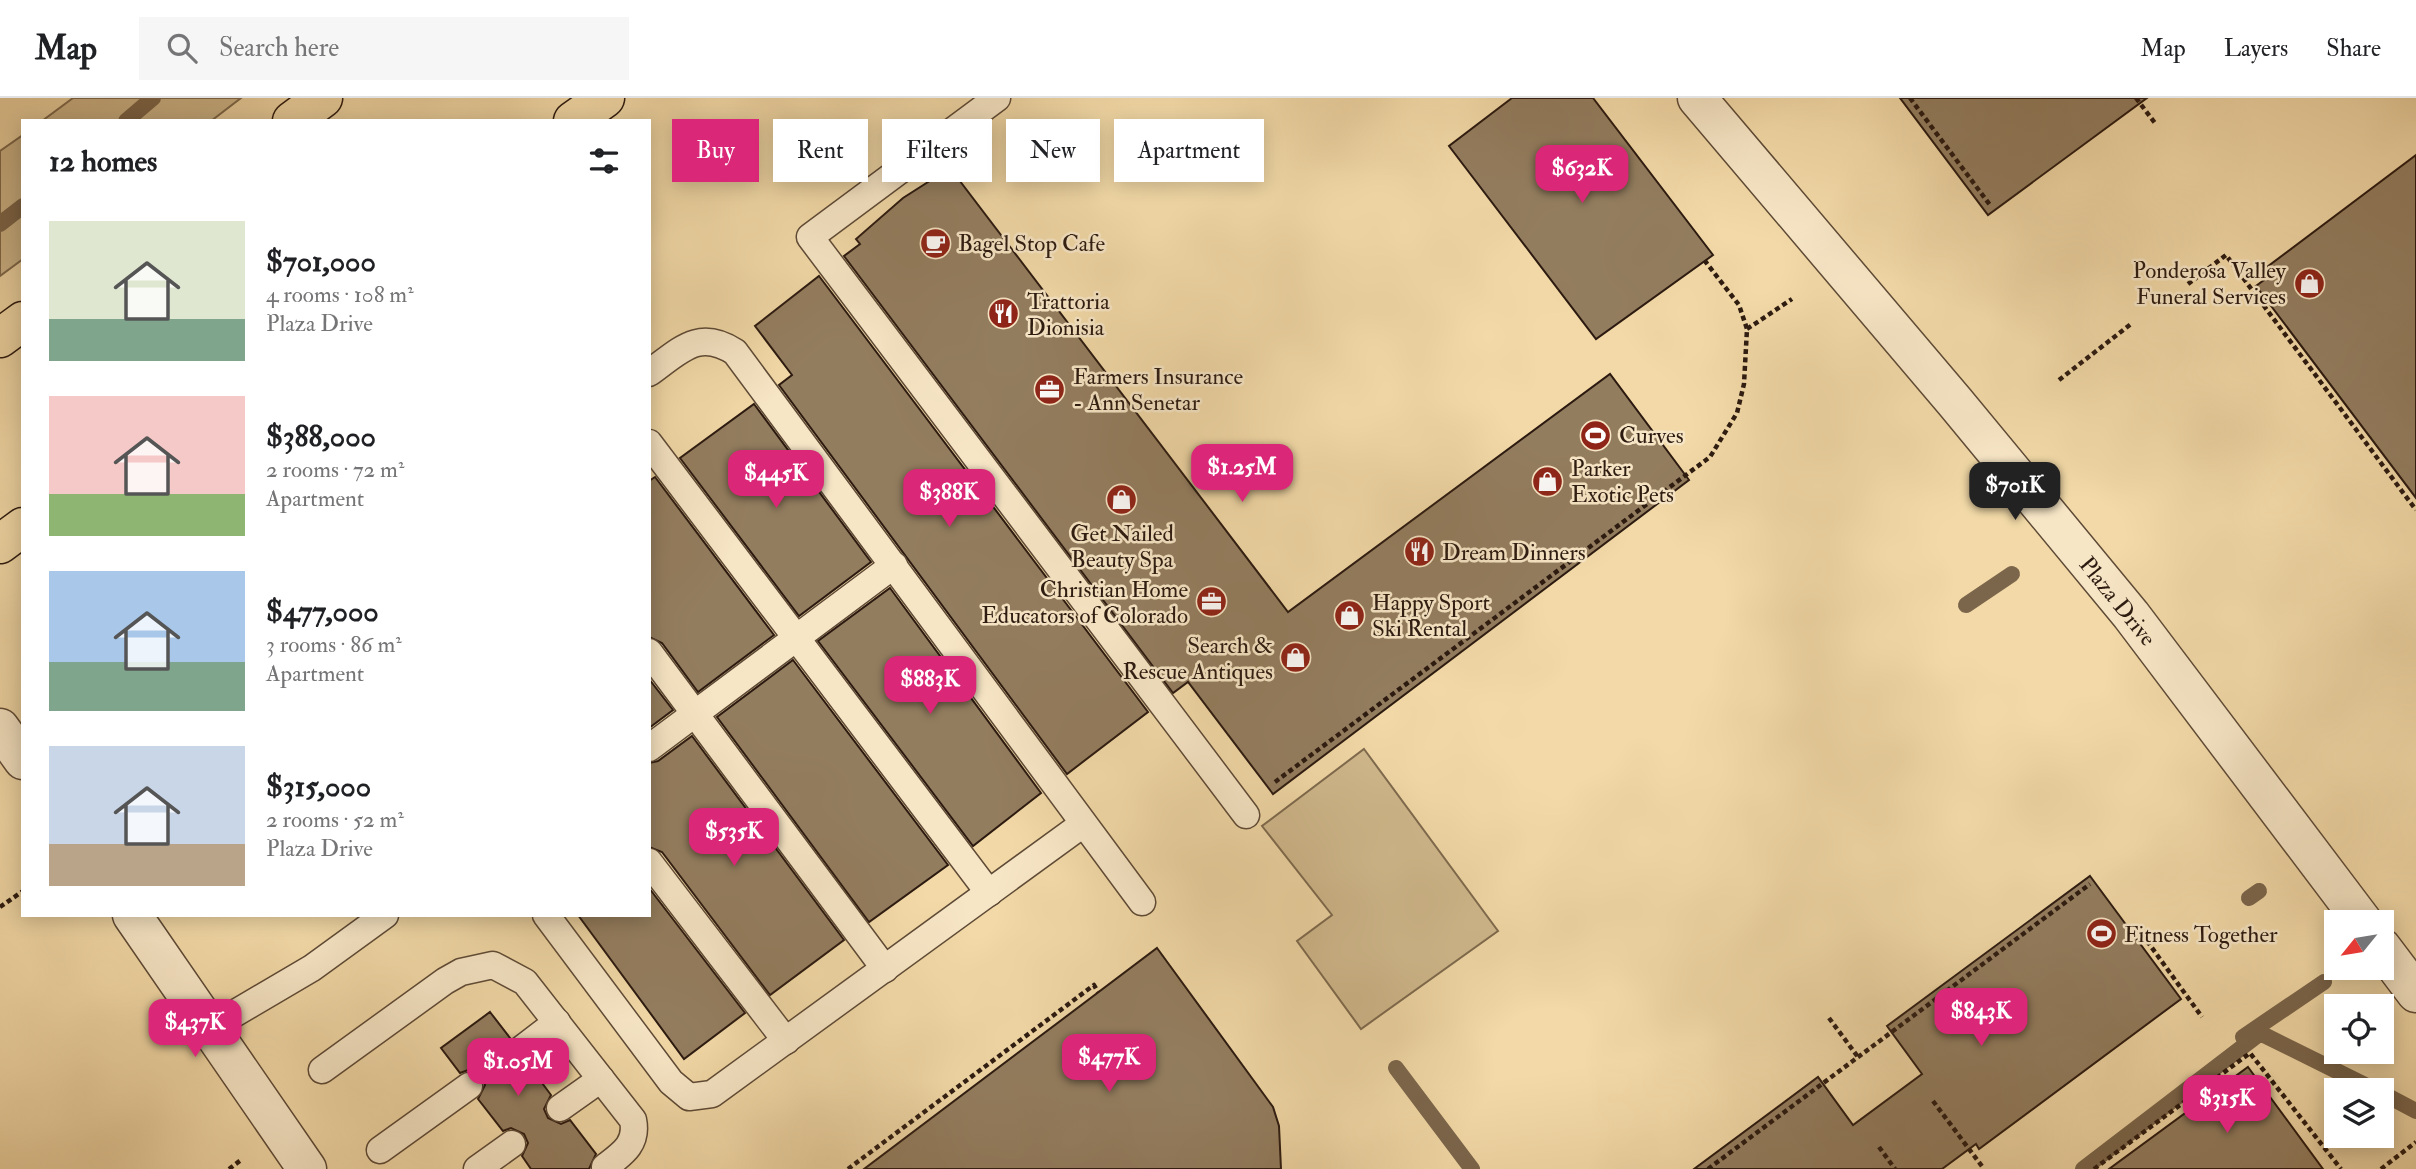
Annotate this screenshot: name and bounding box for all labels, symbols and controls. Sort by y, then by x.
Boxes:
search box [139,17,629,80]
text: Map [35,28,97,69]
icon: search [163,29,201,67]
text: Search here [219,32,339,64]
text: Map [2141,33,2186,64]
text: Layers [2224,33,2288,64]
text: Share [2326,33,2381,64]
chip: Buy [672,119,759,182]
chip: Rent [773,119,868,182]
chip: Filters [882,119,992,182]
chip: New [1006,119,1100,182]
chip: Apartment [1114,119,1264,182]
icon: filters [585,142,623,180]
text: 12 homes [49,143,157,180]
pin: $632K [1533,146,1631,205]
text: $632K [1551,153,1613,182]
cafe icon: Bagel Stop Cafe [918,226,952,260]
place label: Bagel Stop Cafe [958,229,1105,259]
text: $701,000 [266,243,376,280]
icon: home [105,249,189,333]
place label: Ponderosa Valley Funeral Services [2132,256,2287,311]
shop icon: Ponderosa Valley Funeral Services [2292,266,2326,300]
text: 4 rooms · 108 m² [266,280,414,309]
place label: Trattoria Dionisia [1027,287,1110,342]
restaurant icon: Trattoria Dionisia [987,297,1021,331]
text: Plaza Drive [266,309,373,338]
place label: Farmers Insurance - Ann Senetar [1073,362,1244,417]
office icon: Farmers Insurance - Ann Senetar [1033,372,1067,406]
text: $388,000 [266,418,376,455]
sports icon: Curves [1579,418,1613,452]
place label: Curves [1619,421,1684,450]
icon: home [105,424,189,508]
pin: $1.25M [1185,444,1299,504]
pin: $445K [727,450,825,510]
text: $1.25M [1207,452,1277,481]
place label: Parker Exotic Pets [1571,454,1674,509]
text: 2 rooms · 72 m² [266,455,404,484]
text: $445K [744,458,808,487]
pin: $701K [1966,462,2064,522]
shop icon: Parker Exotic Pets [1531,464,1565,498]
pin: $388K [900,470,998,529]
text: $701K [1985,470,2045,499]
text: $388K [919,477,979,506]
shop icon: Get Nailed Beauty Spa [1105,482,1139,516]
text: Apartment [266,484,364,513]
place label: Get Nailed Beauty Spa [1070,519,1174,575]
restaurant icon: Dream Dinners [1402,535,1436,569]
place label: Dream Dinners [1442,538,1586,567]
street label: Plaza Drive [2073,551,2163,652]
place label: Christian Home Educators of Colorado [981,575,1188,630]
office icon: Christian Home Educators of Colorado [1194,585,1228,619]
place label: Happy Sport Ski Rental [1372,588,1490,643]
text: $477,000 [266,593,379,630]
shop icon: Happy Sport Ski Rental [1332,598,1366,632]
icon: home [105,599,189,683]
text: 3 rooms · 86 m² [266,630,402,659]
place label: Search & Rescue Antiques [1122,631,1273,686]
shop icon: Search & Rescue Antiques [1279,641,1313,675]
pin: $883K [881,656,979,716]
text: Apartment [266,659,364,688]
text: $883K [900,664,960,693]
text: $315,000 [266,768,371,805]
icon: home [105,774,189,858]
text: 2 rooms · 52 m² [266,805,404,834]
pin: $535K [685,808,783,868]
text: $535K [705,816,763,845]
text: Plaza Drive [266,834,373,863]
north arrow [2324,910,2394,980]
map controls [2324,910,2394,1148]
sports icon: Fitness Together [2084,917,2118,951]
place label: Fitness Together [2124,920,2278,949]
pin: $843K [1932,988,2030,1048]
button: locate [2324,994,2394,1064]
text: $843K [1950,996,2012,1025]
pin: $437K [146,1000,244,1059]
text: $437K [165,1007,225,1036]
pin: $477K [1060,1034,1158,1094]
pin: $1.05M [461,1038,575,1098]
text: $477K [1078,1042,1140,1071]
text: $1.05M [483,1046,553,1075]
pin: $315K [2178,1076,2276,1135]
button: layers [2324,1078,2394,1148]
text: $315K [2199,1083,2255,1112]

